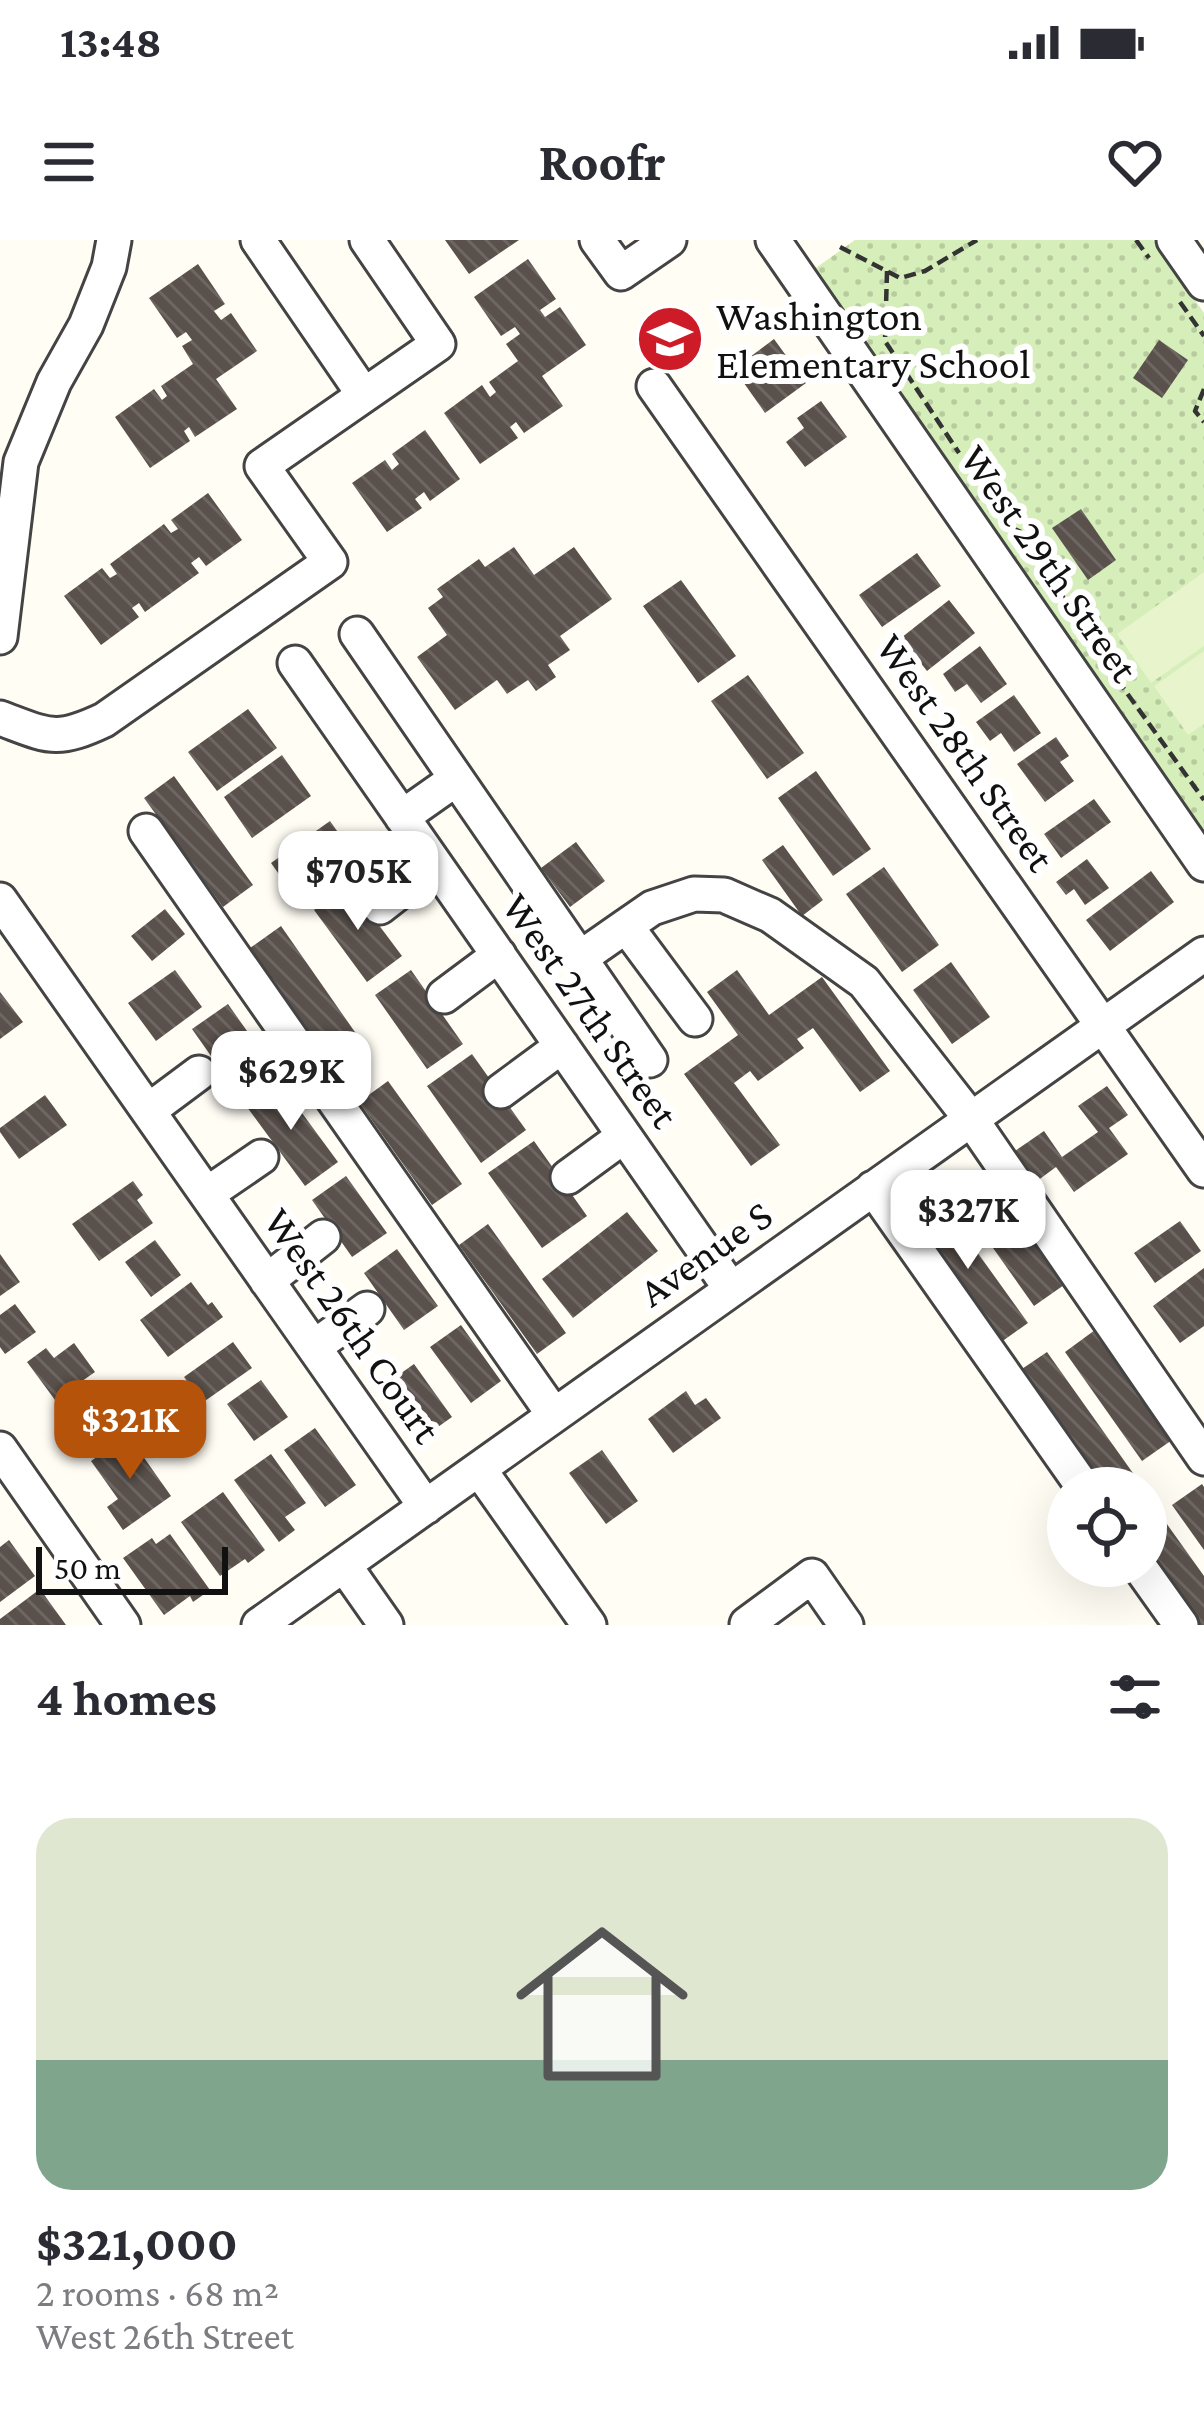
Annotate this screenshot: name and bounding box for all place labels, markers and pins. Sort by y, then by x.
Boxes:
place label: Washington Elementary School [716,292,1031,387]
school or university icon: Washington Elementary School [635,304,705,374]
pin: $705K [274,831,442,933]
pin: $629K [207,1031,375,1133]
pin: $327K [884,1170,1052,1272]
pin: $321K [46,1380,214,1482]

